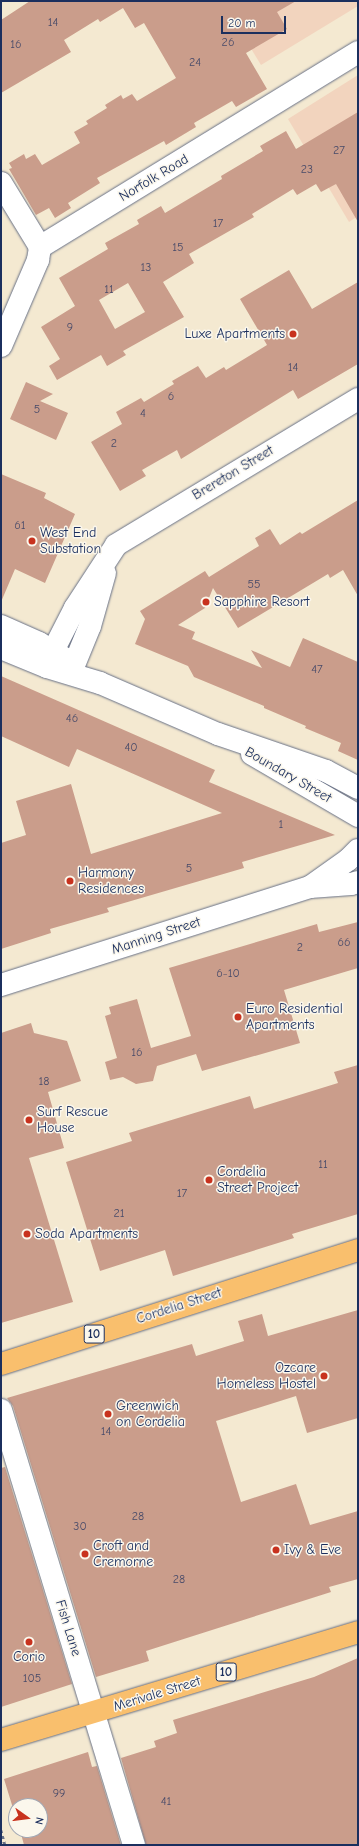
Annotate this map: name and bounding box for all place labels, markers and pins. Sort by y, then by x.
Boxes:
place label: Luxe Apartments [184,326,285,342]
marker: Luxe Apartments [288,329,298,339]
place label: West End Substation [40,525,101,558]
marker: West End Substation [27,536,37,546]
place label: Sapphire Resort [214,594,309,610]
marker: Sapphire Resort [201,597,211,607]
place label: Harmony Residences [78,865,144,898]
marker: Harmony Residences [65,876,75,886]
place label: Euro Residential Apartments [246,1001,343,1034]
marker: Euro Residential Apartments [233,1012,243,1022]
place label: Surf Rescue House [37,1104,108,1136]
marker: Surf Rescue House [24,1115,34,1125]
place label: Cordelia Street Project [217,1164,298,1196]
marker: Cordelia Street Project [204,1175,214,1185]
place label: Soda Apartments [35,1226,138,1242]
marker: Soda Apartments [22,1229,32,1239]
place label: Ozcare Homeless Hostel [217,1360,316,1392]
marker: Ozcare Homeless Hostel [319,1371,329,1381]
place label: Greenwich on Cordelia [116,1398,185,1430]
marker: Greenwich on Cordelia [103,1409,113,1419]
place label: Croft and Cremorne [93,1538,153,1570]
place label: Ivy & Eve [284,1542,341,1558]
marker: Ivy & Eve [271,1545,281,1555]
marker: Croft and Cremorne [80,1549,90,1559]
marker: Corio [24,1637,34,1647]
place label: Corio [13,1649,45,1665]

